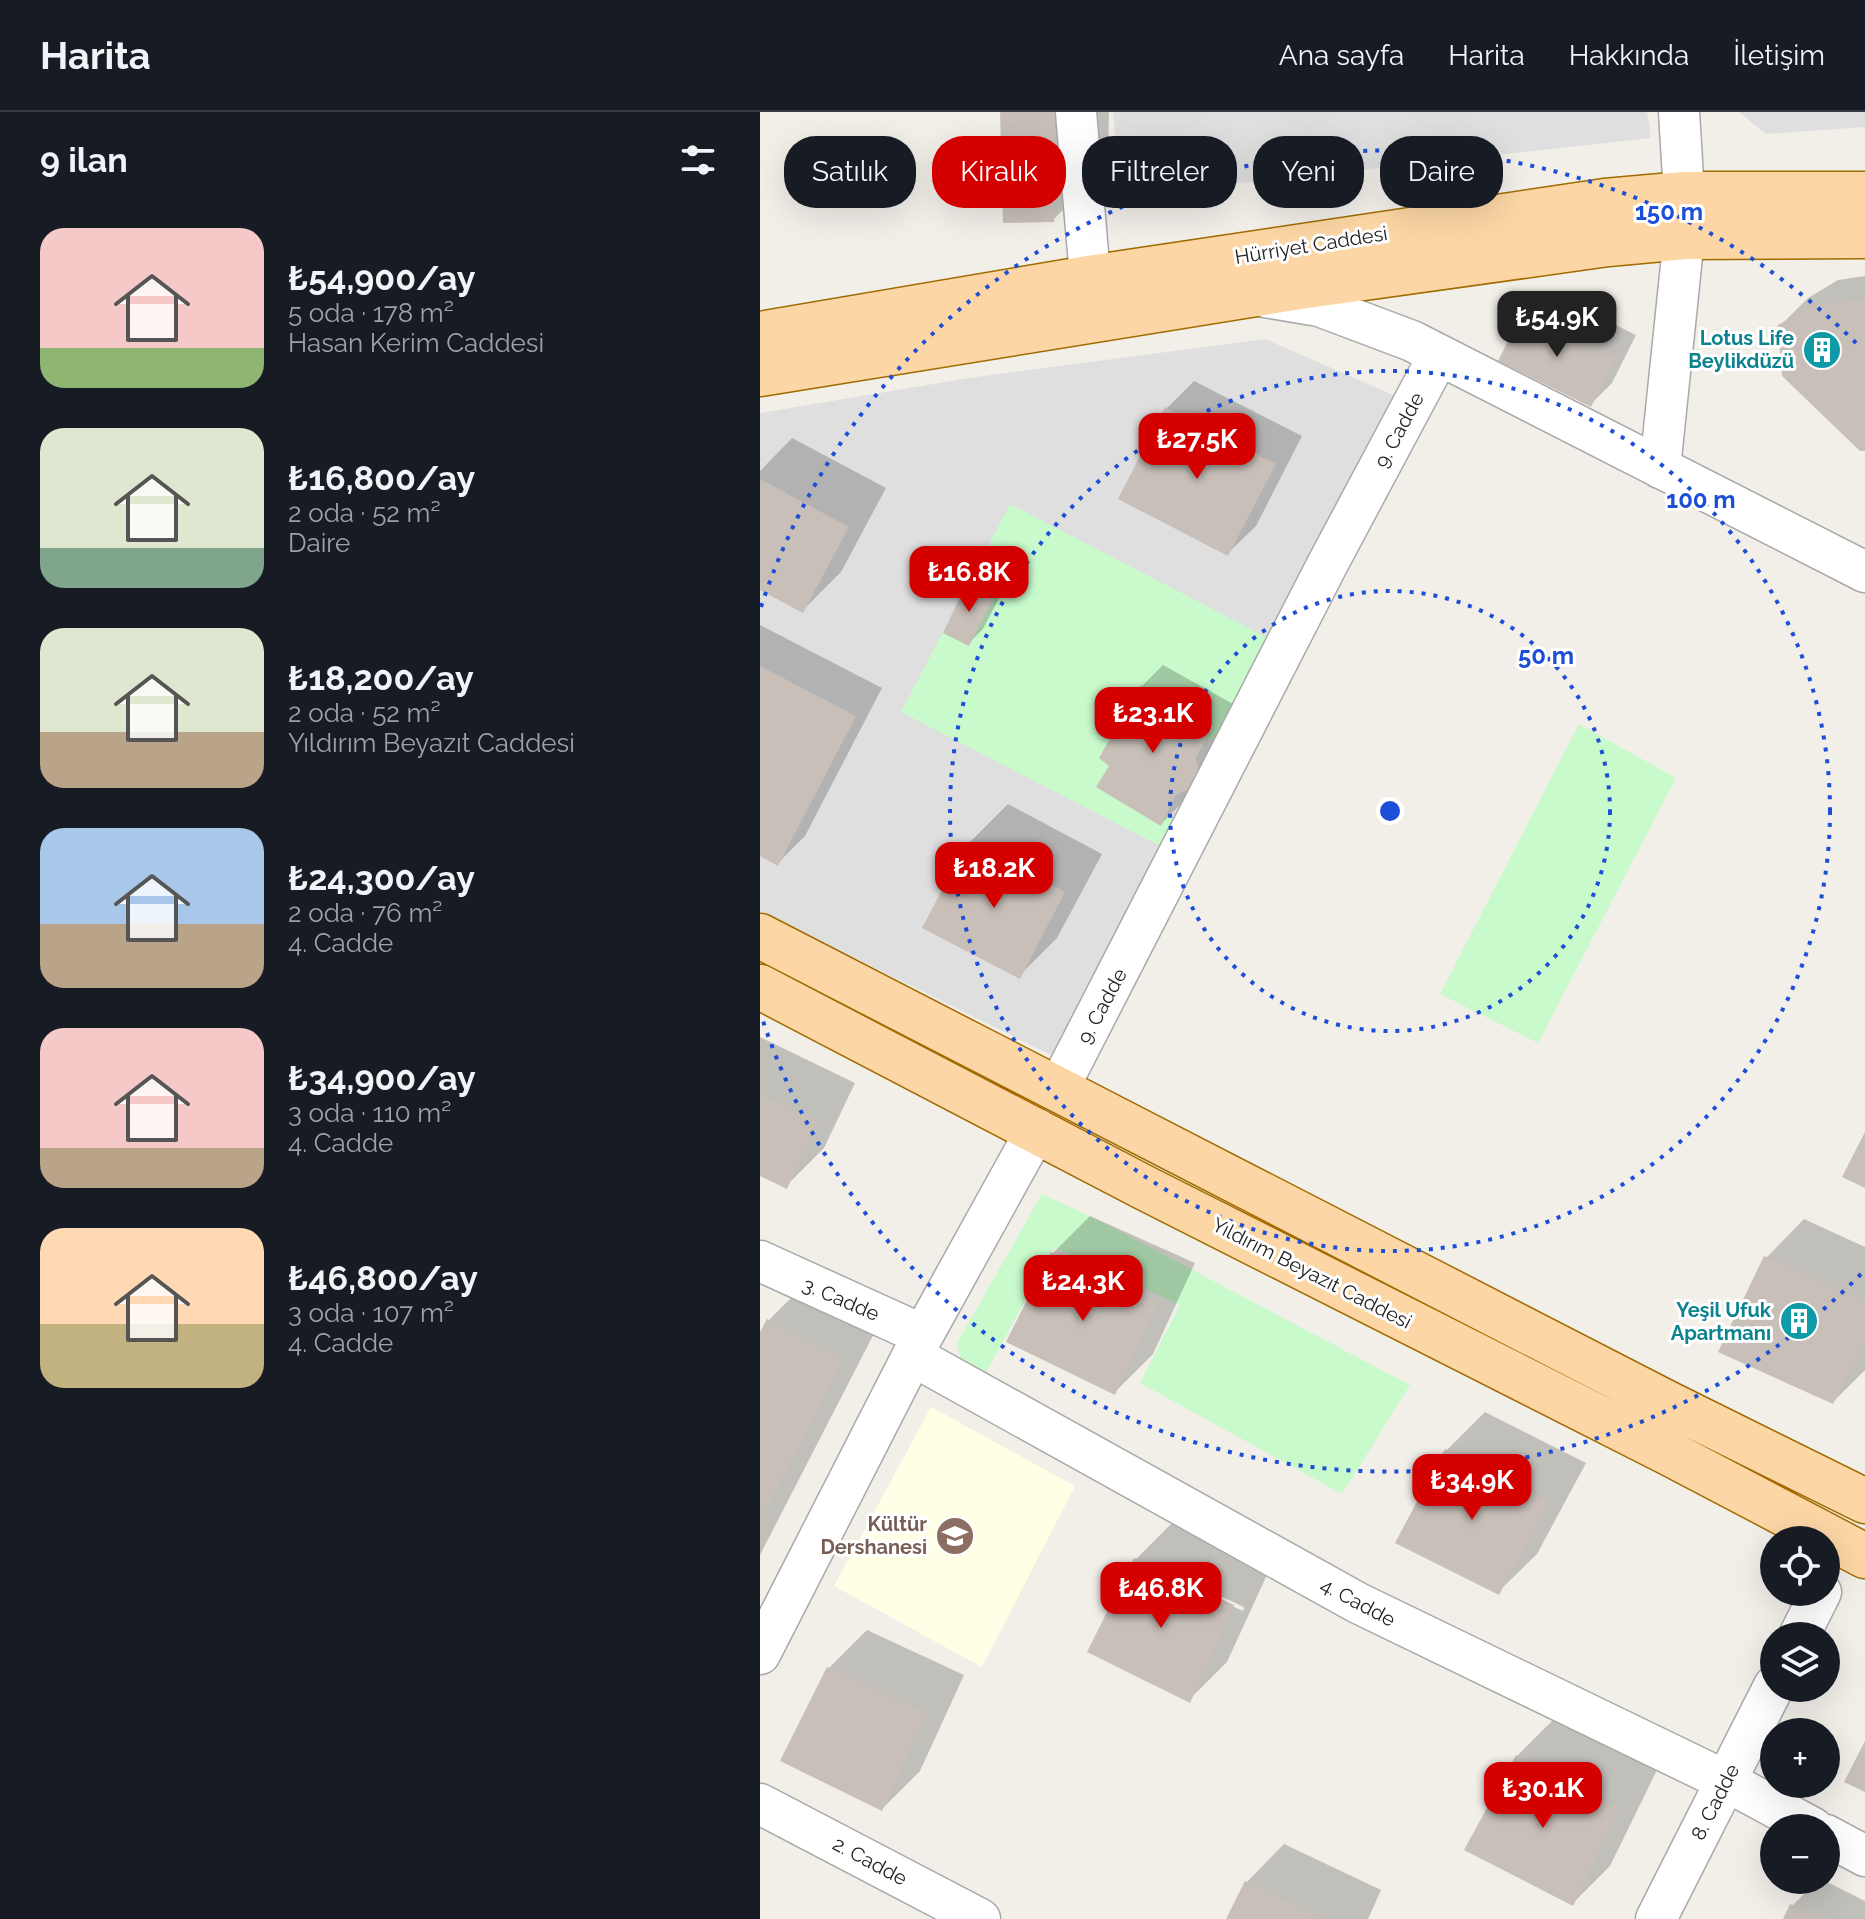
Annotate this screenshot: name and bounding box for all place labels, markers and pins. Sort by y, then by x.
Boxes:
pin: ₺54.9K [1492,291,1622,359]
place label: Lotus Life Beylikdüzü [1688,326,1794,373]
building icon: Lotus Life Beylikdüzü [1801,329,1843,371]
pin: ₺27.5K [1132,413,1262,481]
pin: ₺16.8K [904,546,1034,614]
pin: ₺23.1K [1088,687,1218,755]
centre of rings [1376,797,1404,825]
pin: ₺18.2K [929,842,1059,910]
pin: ₺24.3K [1018,1255,1148,1323]
place label: Yeşil Ufuk Apartmanı [1671,1298,1772,1345]
building icon: Yeşil Ufuk Apartmanı [1778,1300,1820,1342]
pin: ₺34.9K [1407,1454,1537,1522]
place label: Kültür Dershanesi [820,1512,927,1559]
school or university icon: Kültür Dershanesi [934,1515,976,1557]
pin: ₺46.8K [1096,1562,1226,1630]
pin: ₺30.1K [1478,1762,1608,1830]

